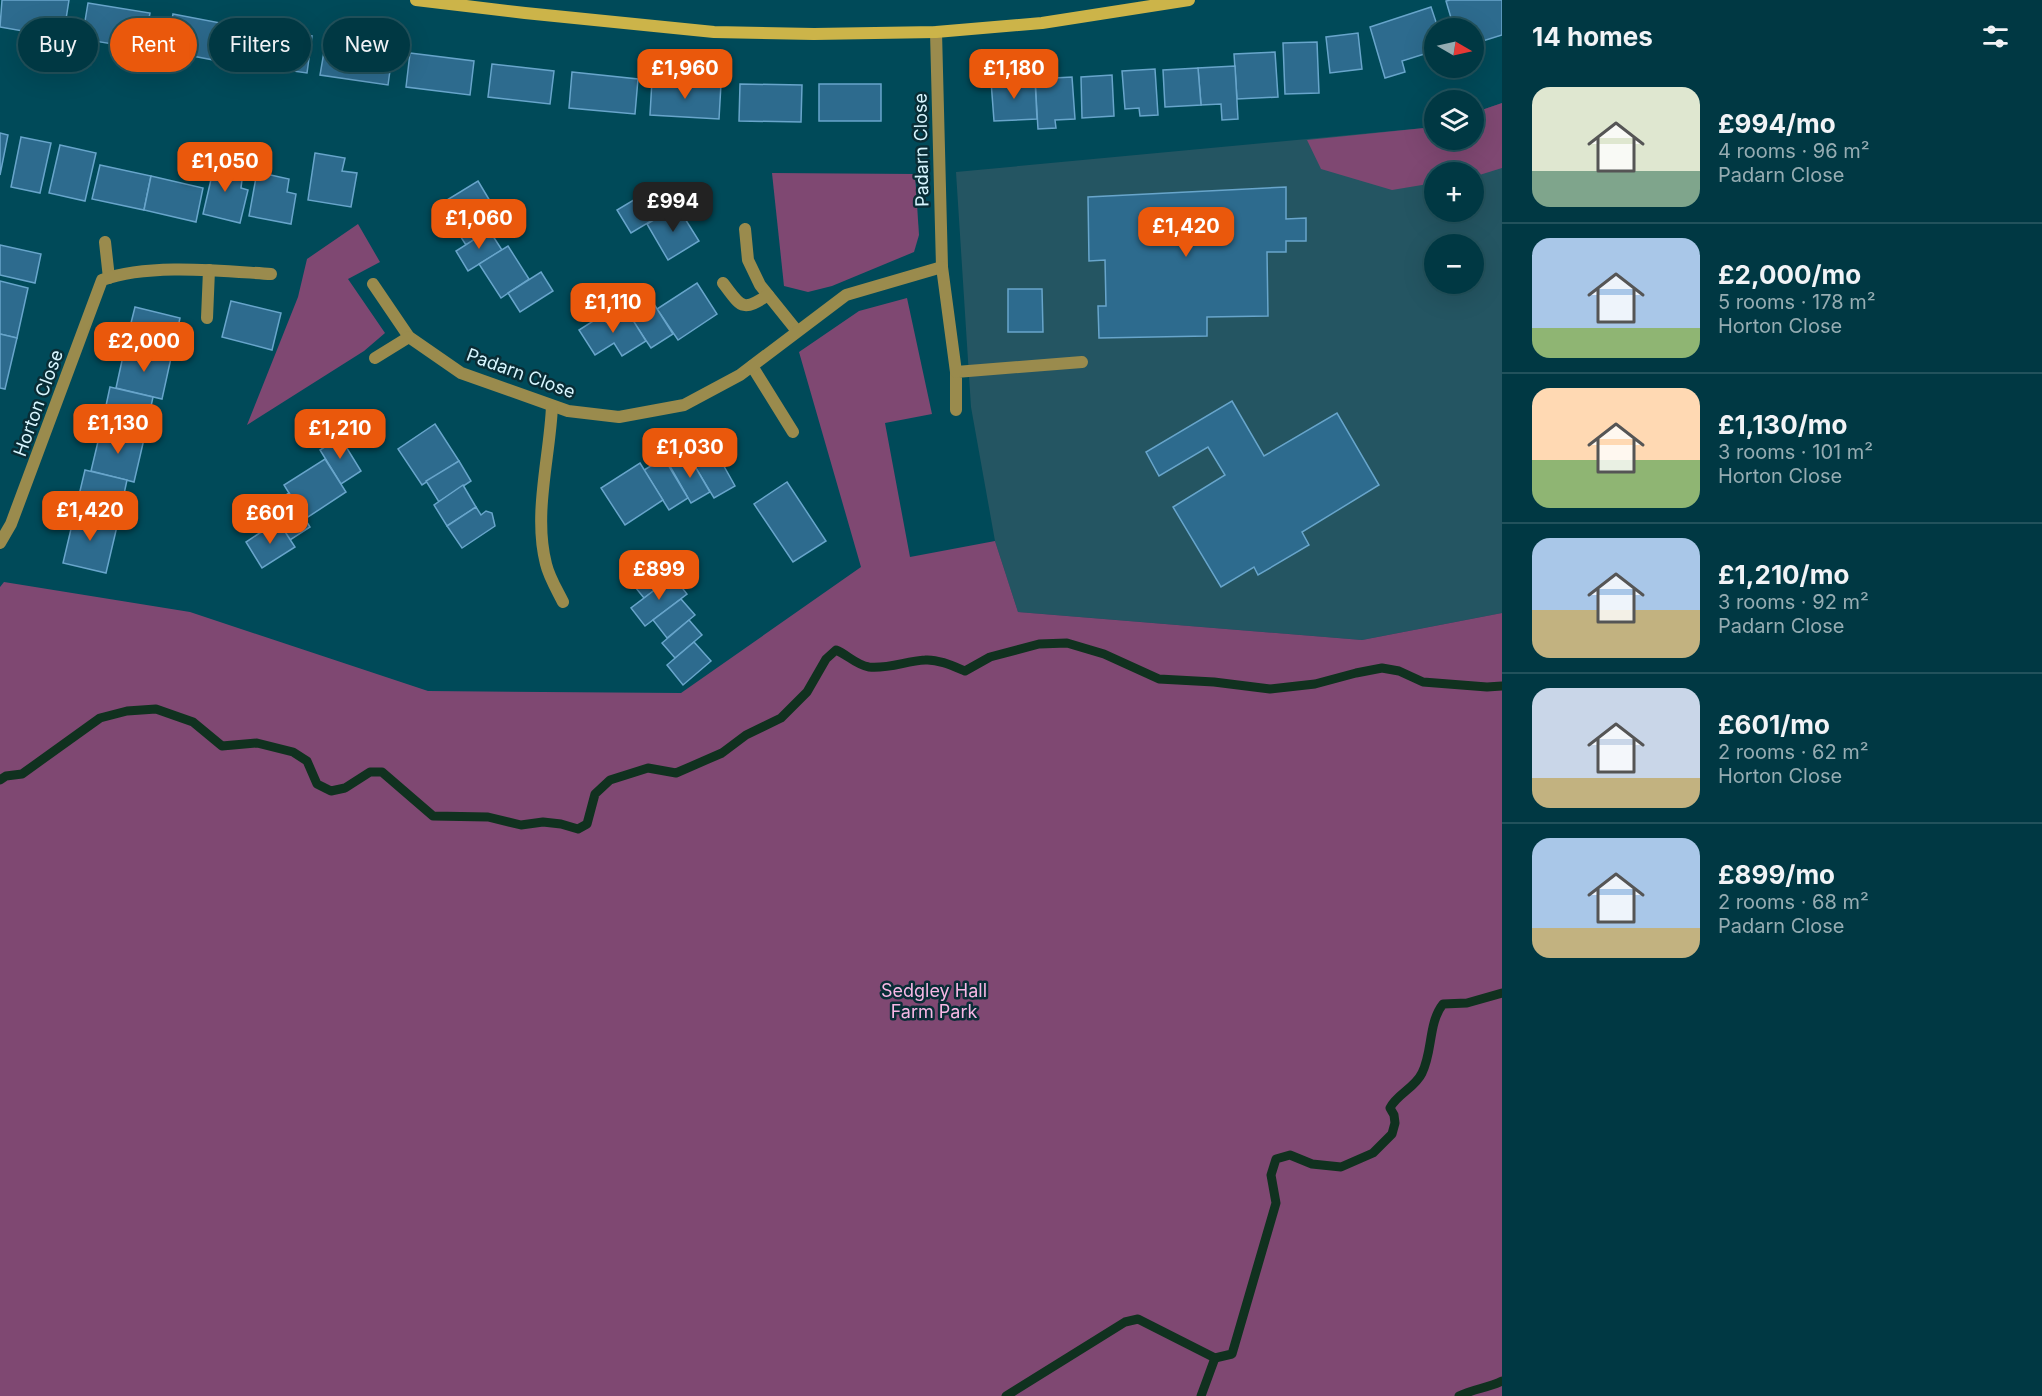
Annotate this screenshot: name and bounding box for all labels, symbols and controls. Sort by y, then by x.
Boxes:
chip: Buy [18,18,98,72]
chip: Rent [110,18,197,72]
chip: Filters [209,18,311,72]
chip: New [323,18,410,72]
north arrow [1424,18,1484,78]
map controls [1424,18,1484,294]
icon: filters [1979,20,2012,53]
text: 14 homes [1532,21,1653,52]
pin: £1,960 [636,49,734,100]
pin: £1,180 [965,49,1063,100]
text: £1,960 [651,56,719,80]
text: £1,180 [983,56,1045,80]
button: layers [1424,90,1484,150]
street label: Padarn Close [910,93,932,207]
text: £994/mo [1718,108,1836,139]
icon: home [1580,111,1652,183]
text: 4 rooms · 96 m² [1718,139,1870,163]
pin: £1,050 [176,142,274,193]
text: £1,050 [191,149,259,173]
button: + [1424,162,1484,222]
text: Padarn Close [1718,163,1844,187]
pin: £994 [637,182,709,233]
text: £994 [647,189,699,213]
pin: £1,060 [430,199,528,250]
text: £1,060 [445,206,513,230]
pin: £1,420 [1137,207,1235,258]
text: £1,420 [1152,214,1220,238]
button: − [1424,234,1484,294]
text: £2,000/mo [1718,259,1861,290]
icon: home [1580,262,1652,334]
pin: £1,110 [564,283,662,334]
text: £1,110 [584,290,642,314]
text: 5 rooms · 178 m² [1718,290,1876,314]
text: Horton Close [1718,314,1842,338]
pin: £2,000 [95,322,193,373]
text: £2,000 [108,329,180,353]
street label: Padarn Close [464,344,578,402]
street label: Horton Close [9,347,67,459]
pin: £1,130 [69,404,167,455]
pin: £1,210 [291,409,389,460]
text: £1,130/mo [1718,409,1847,440]
text: £1,130 [87,411,149,435]
icon: home [1580,412,1652,484]
text: £1,210 [309,416,371,440]
pin: £1,030 [641,428,739,479]
text: £1,030 [656,435,724,459]
text: 3 rooms · 101 m² [1718,440,1873,464]
text: Horton Close [1718,464,1842,488]
pin: £1,420 [41,491,139,542]
pin: £601 [234,494,306,545]
text: £1,420 [56,498,124,522]
text: £601 [246,501,294,525]
pin: £899 [623,550,695,601]
text: £899 [633,557,685,581]
text: £1,210/mo [1718,559,1849,590]
icon: home [1580,562,1652,634]
text: 3 rooms · 92 m² [1718,590,1869,614]
text: Padarn Close [1718,614,1844,638]
text: £601/mo [1718,709,1830,740]
icon: home [1580,712,1652,784]
text: 2 rooms · 62 m² [1718,740,1869,764]
text: Horton Close [1718,764,1842,788]
text: £899/mo [1718,859,1835,890]
icon: home [1580,862,1652,934]
text: 2 rooms · 68 m² [1718,890,1869,914]
text: Padarn Close [1718,914,1844,938]
park label: Sedgley Hall Farm Park [881,980,987,1022]

